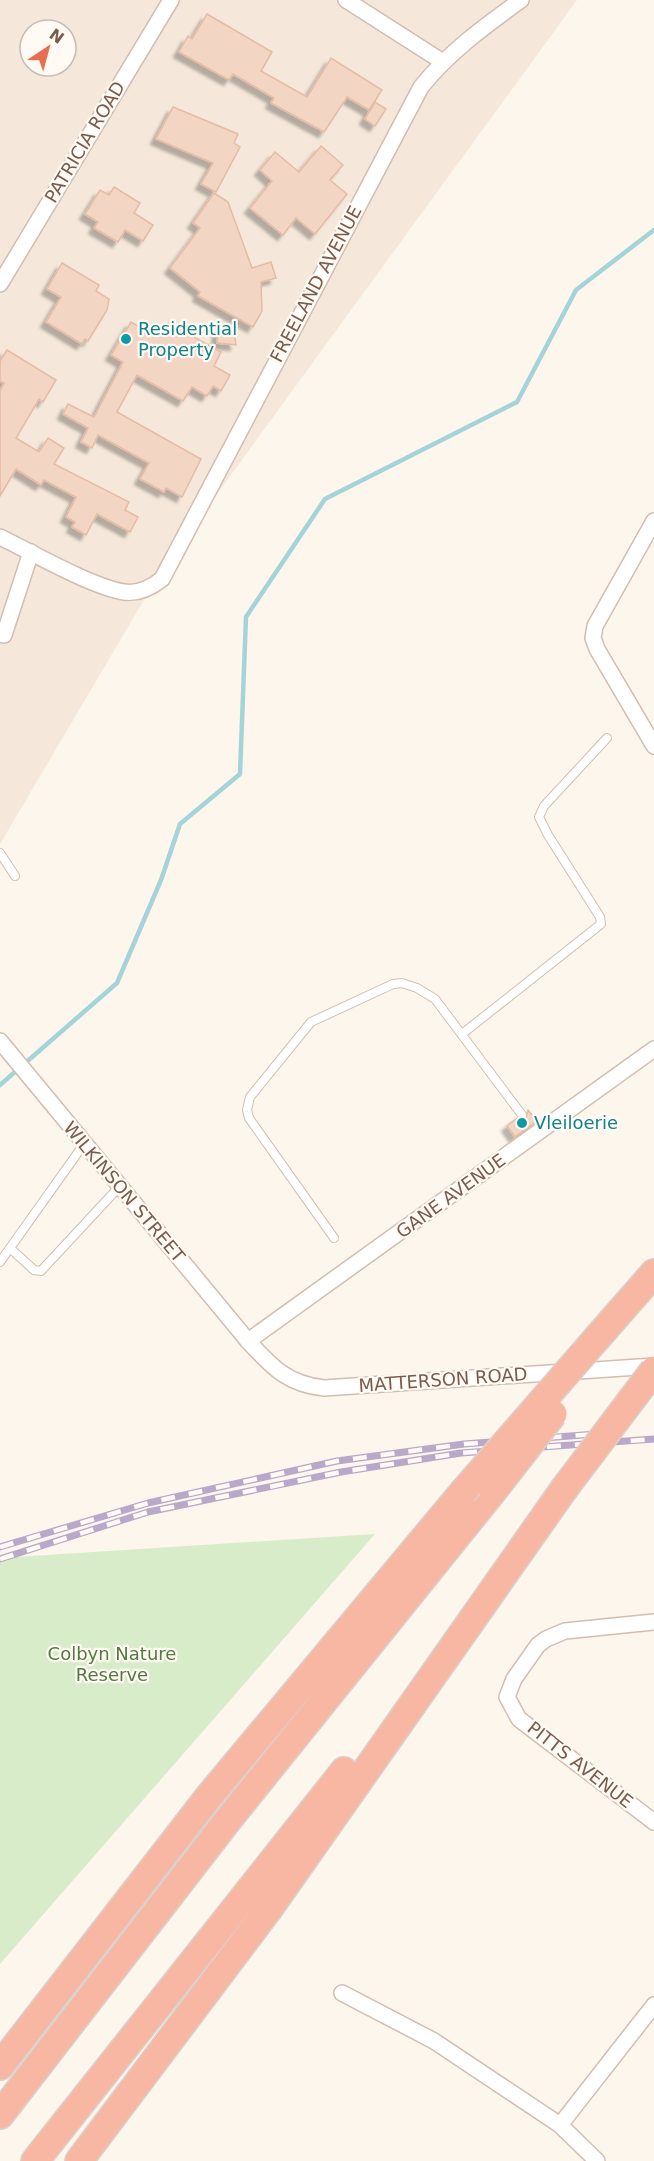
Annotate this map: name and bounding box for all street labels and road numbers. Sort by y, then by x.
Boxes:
street label: PATRICIA ROAD [40,77,129,206]
street label: FREELAND AVENUE [265,202,366,366]
street label: WILKINSON STREET [59,1117,190,1267]
street label: GANE AVENUE [392,1149,509,1242]
street label: MATTERSON ROAD [358,1363,528,1396]
street label: PITTS AVENUE [523,1717,637,1812]

